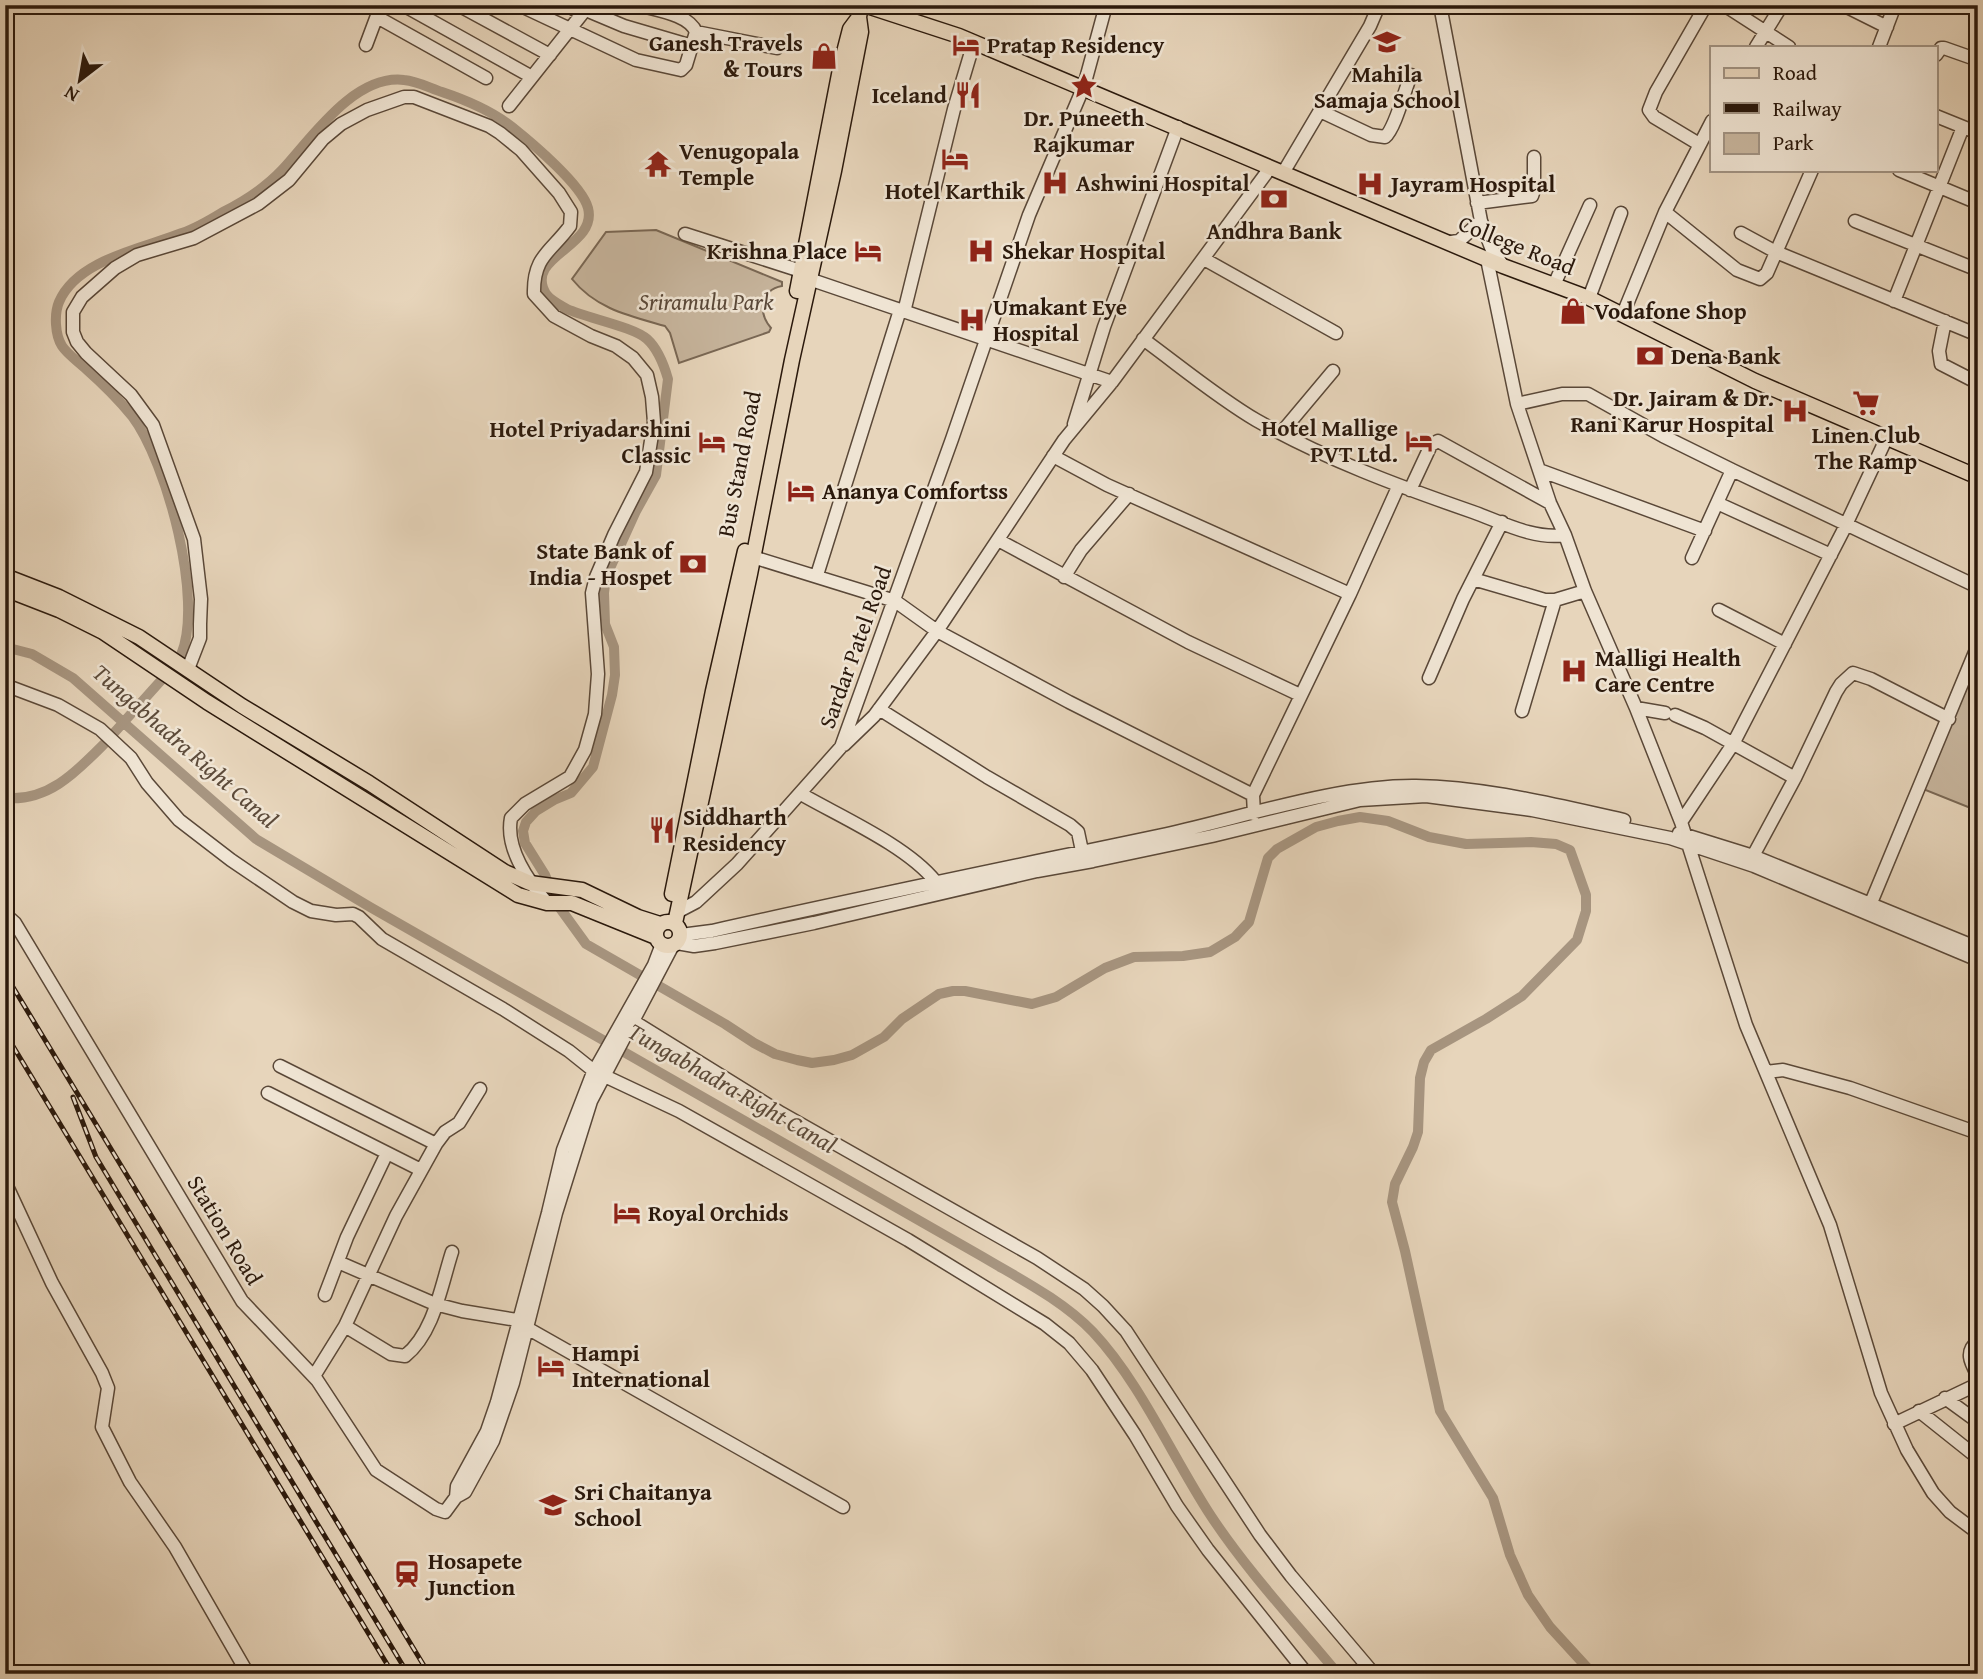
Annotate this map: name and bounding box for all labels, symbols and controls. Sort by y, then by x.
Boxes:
place label: Ganesh Travels & Tours [649,26,803,85]
school or university icon: Mahila Samaja School [1372,27,1402,57]
place label: Pratap Residency [987,28,1164,61]
hotel icon: Pratap Residency [951,30,981,60]
shop icon: Ganesh Travels & Tours [809,41,839,71]
north arrow [46,46,116,116]
legend [1710,46,1938,172]
place label: Mahila Samaja School [1314,57,1460,116]
text: Road [1773,57,1818,88]
place icon: Dr. Puneeth Rajkumar [1069,71,1099,101]
place label: Iceland [872,78,948,111]
text: N [58,79,84,110]
restaurant icon: Iceland [953,80,983,110]
text: Railway [1773,93,1842,124]
place label: Dr. Puneeth Rajkumar [1024,101,1145,160]
text: Park [1773,127,1814,158]
place label: Venugopala Temple [679,134,799,193]
hotel icon: Hotel Karthik [940,144,970,174]
temple icon: Venugopala Temple [643,149,673,179]
place label: Ashwini Hospital [1076,166,1250,199]
place label: Jayram Hospital [1387,167,1555,200]
hospital icon: Ashwini Hospital [1040,168,1070,198]
hospital icon: Jayram Hospital [1355,169,1385,199]
place label: Hotel Karthik [885,174,1026,207]
bank icon: Andhra Bank [1259,184,1289,214]
street label: College Road [1454,206,1581,283]
place label: Andhra Bank [1207,214,1342,247]
place label: Krishna Place [707,234,847,267]
place label: Shekar Hospital [1002,234,1165,267]
hotel icon: Krishna Place [853,236,883,266]
hospital icon: Shekar Hospital [966,236,996,266]
park label: Sriramulu Park [639,285,774,318]
place label: Umakant Eye Hospital [993,290,1127,349]
place label: Vodafone Shop [1594,294,1746,327]
shop icon: Vodafone Shop [1558,296,1588,326]
hospital icon: Umakant Eye Hospital [957,305,987,335]
place label: Dena Bank [1671,339,1781,372]
bank icon: Dena Bank [1635,341,1665,371]
place label: Dr. Jairam & Dr. Rani Karur Hospital [1571,381,1774,440]
street label: Bus Stand Road [708,387,769,540]
supermarket icon: Linen Club The Ramp [1851,388,1881,418]
hospital icon: Dr. Jairam & Dr. Rani Karur Hospital [1780,396,1810,426]
place label: Hotel Mallige PVT Ltd. [1261,411,1398,470]
place label: Hotel Priyadarshini Classic [489,412,691,471]
place label: Linen Club The Ramp [1812,418,1920,477]
hotel icon: Hotel Mallige PVT Ltd. [1404,426,1434,456]
hotel icon: Hotel Priyadarshini Classic [697,427,727,457]
place label: Ananya Comfortss [822,474,1008,507]
hotel icon: Ananya Comfortss [786,476,816,506]
place label: State Bank of India - Hospet [529,534,675,593]
bank icon: State Bank of India - Hospet [678,549,708,579]
street label: Sardar Patel Road [810,560,899,733]
place label: Malligi Health Care Centre [1595,641,1741,700]
water label: Tungabhadra Right Canal [85,655,286,836]
hospital icon: Malligi Health Care Centre [1559,656,1589,686]
place label: Siddharth Residency [683,800,787,859]
restaurant icon: Siddharth Residency [647,815,677,845]
water label: Tungabhadra Right Canal [621,1013,843,1162]
street label: Station Road [180,1169,272,1291]
place label: Royal Orchids [648,1196,789,1229]
hotel icon: Royal Orchids [612,1198,642,1228]
place label: Hampi International [572,1336,710,1395]
hotel icon: Hampi International [536,1351,566,1381]
place label: Sri Chaitanya School [574,1475,712,1534]
school or university icon: Sri Chaitanya School [538,1490,568,1520]
place label: Hosapete Junction [424,1544,522,1603]
station icon: Hosapete Junction [392,1559,422,1589]

